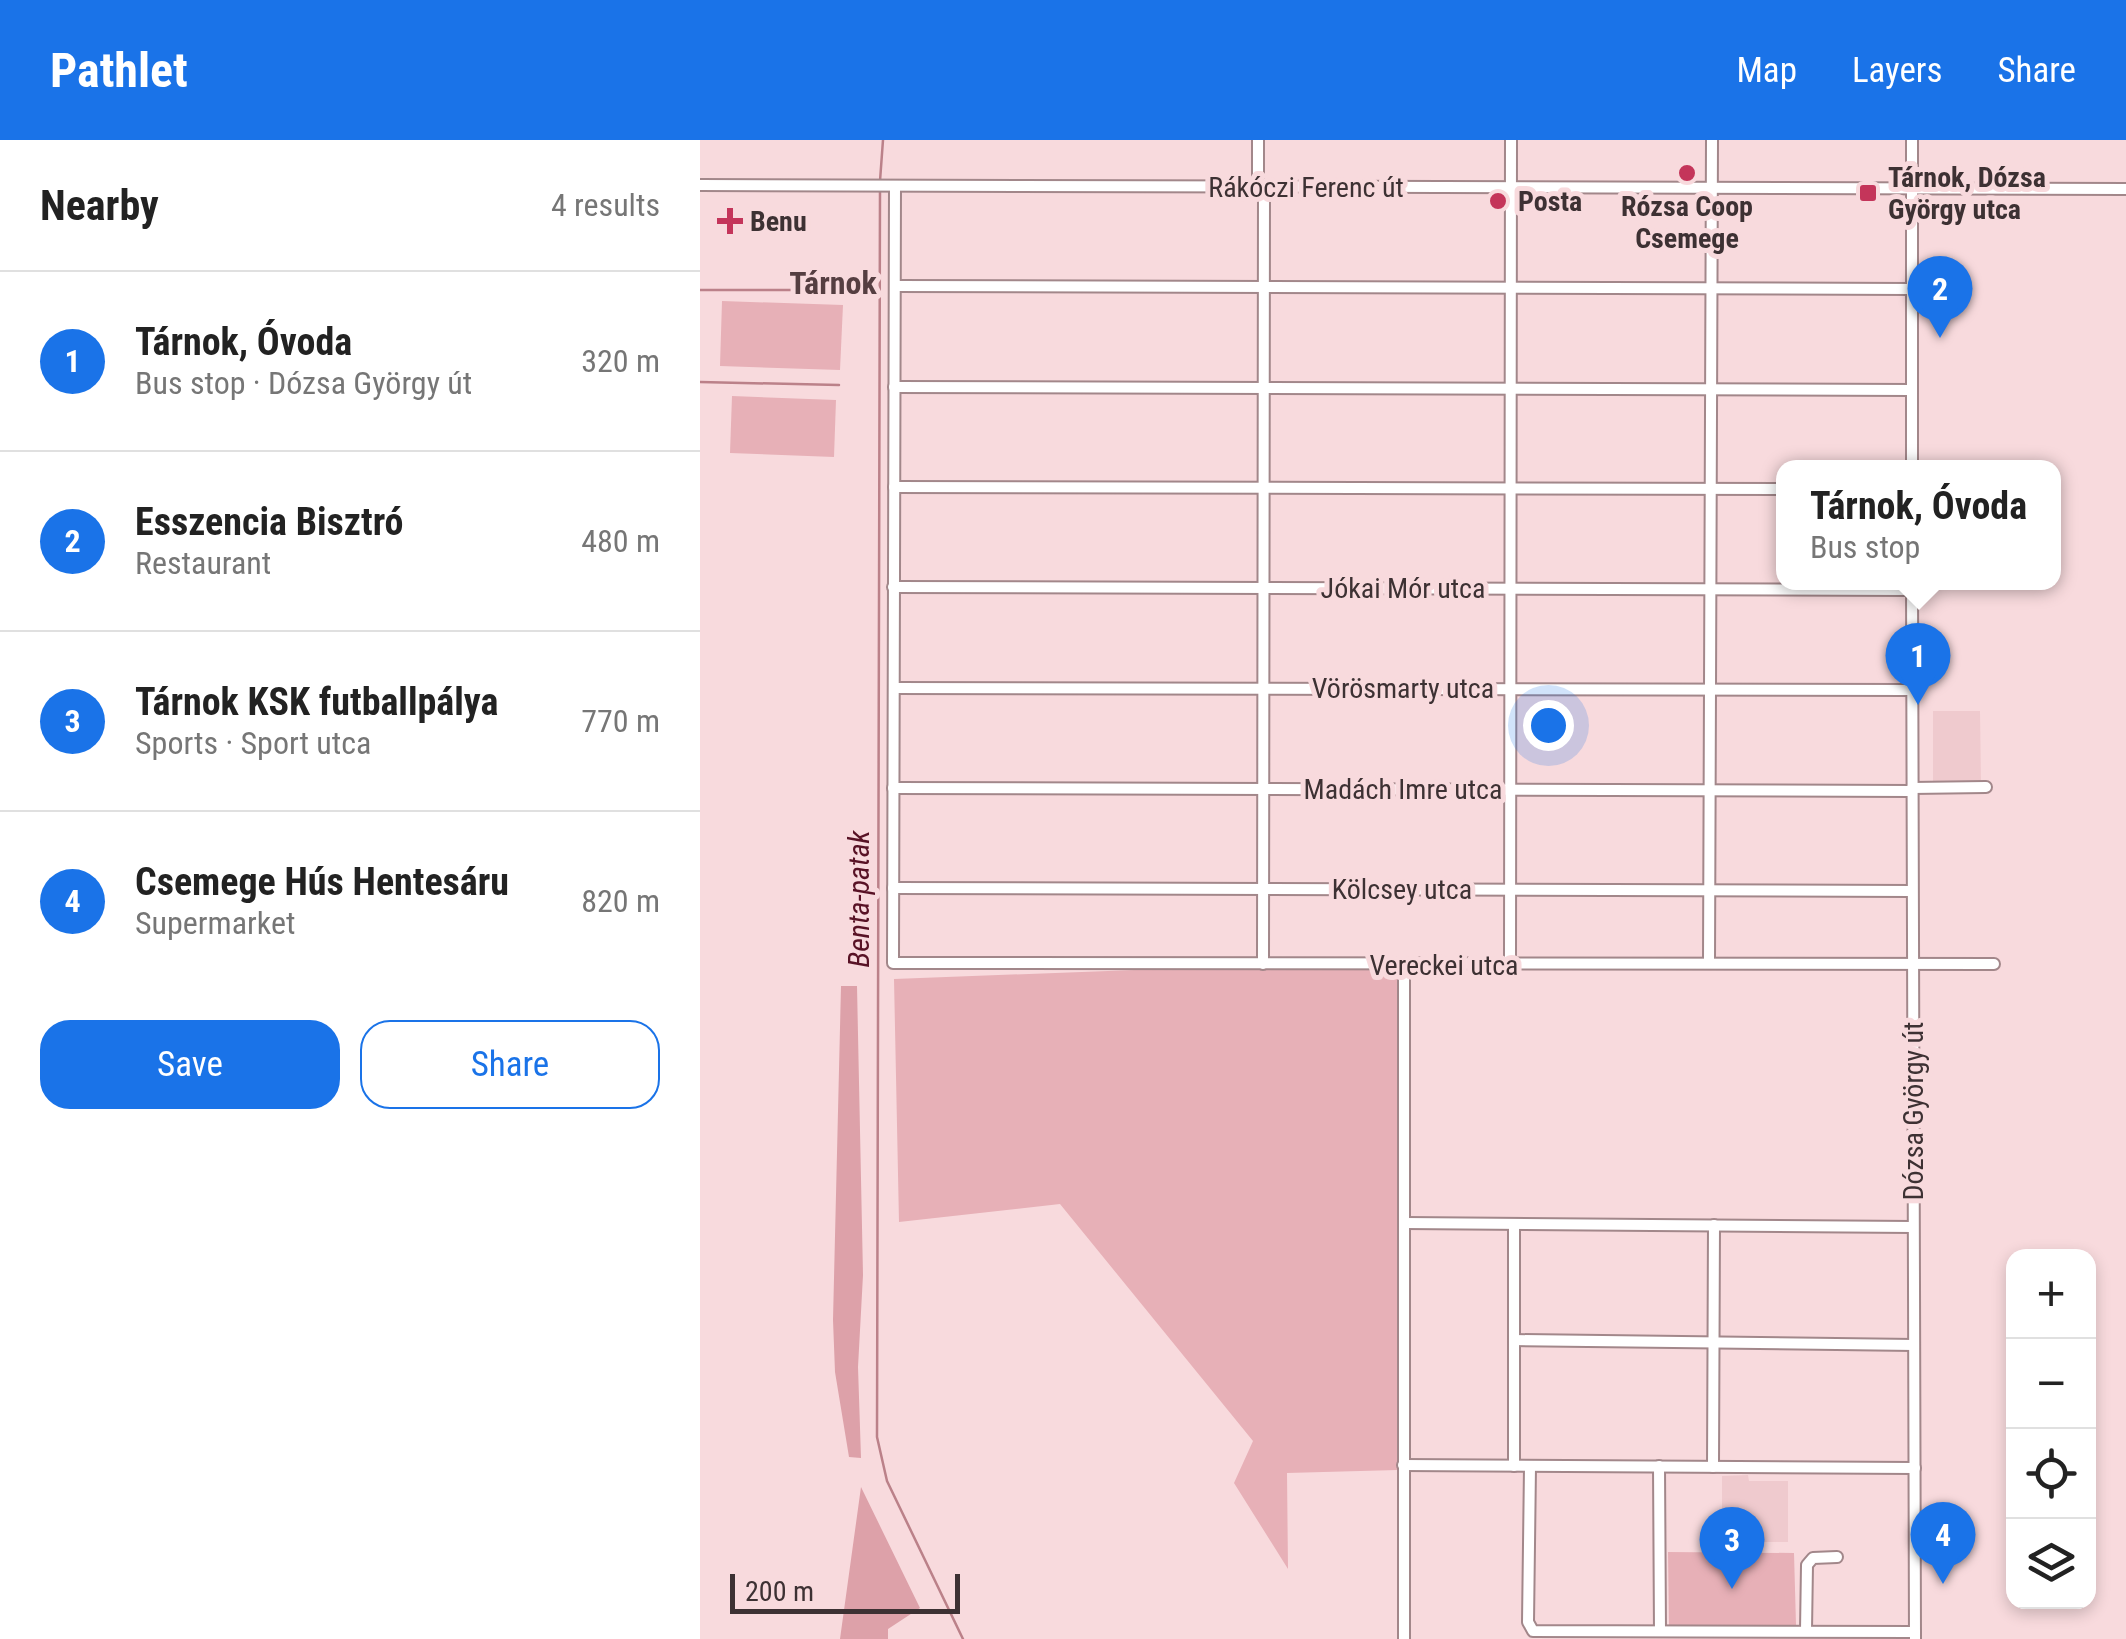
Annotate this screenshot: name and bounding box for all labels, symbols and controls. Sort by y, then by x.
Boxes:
text: Pathlet [50,42,188,99]
text: Map [1736,50,1797,91]
text: Layers [1852,50,1942,91]
text: Share [1997,50,2076,91]
place label: Tárnok, Dózsa György utca [1888,161,2046,226]
marker: Rózsa Coop Csemege [1676,162,1698,184]
street label: Rákóczi Ferenc út [1208,171,1404,204]
text: Nearby [40,181,159,230]
marker: Tárnok, Dózsa György utca [1857,182,1879,204]
place label: Posta [1518,185,1582,218]
text: 4 results [551,186,660,224]
marker: Posta [1487,190,1509,212]
place label: Rózsa Coop Csemege [1621,190,1753,255]
place label: Benu [750,205,807,238]
marker: Benu [719,210,741,232]
pin: 2 [1908,256,1972,338]
district label: Tárnok [789,264,877,302]
text: Tárnok, Óvoda [135,320,352,364]
text: 1 [64,342,81,380]
text: 320 m [581,342,660,380]
text: Bus stop · Dózsa György út [135,364,472,402]
popup [1776,460,2061,590]
text: Tárnok, Óvoda [1810,484,2027,528]
text: Esszencia Bisztró [135,500,403,544]
text: 2 [64,522,81,560]
text: 480 m [581,522,660,560]
text: Bus stop [1810,528,1920,566]
text: Restaurant [135,544,271,582]
street label: Jókai Mór utca [1321,572,1485,605]
pin: 1 [1886,622,1950,705]
street label: Vörösmarty utca [1312,672,1494,705]
text: Tárnok KSK futballpálya [135,680,498,724]
your location [1523,700,1574,751]
text: 3 [64,702,81,740]
text: 770 m [581,702,660,740]
text: Sports · Sport utca [135,724,371,762]
street label: Madách Imre utca [1304,773,1502,806]
water label: Benta-patak [841,829,876,968]
text: Csemege Hús Hentesáru [135,860,509,904]
street label: Kölcsey utca [1332,873,1472,906]
text: 4 [64,882,81,920]
text: 820 m [581,882,660,920]
text: Supermarket [135,904,295,942]
street label: Vereckei utca [1369,949,1519,982]
button: Save [40,1020,340,1109]
button: Share [360,1020,660,1109]
street label: Dózsa György út [1897,1022,1930,1200]
map controls [2006,1249,2096,1609]
button: + [2006,1249,2096,1339]
button: − [2006,1339,2096,1429]
button: locate [2006,1429,2096,1519]
pin: 4 [1910,1502,1976,1584]
pin: 3 [1700,1506,1764,1589]
button: layers [2006,1519,2096,1609]
scale bar [730,1569,960,1614]
text: 200 m [745,1575,814,1608]

